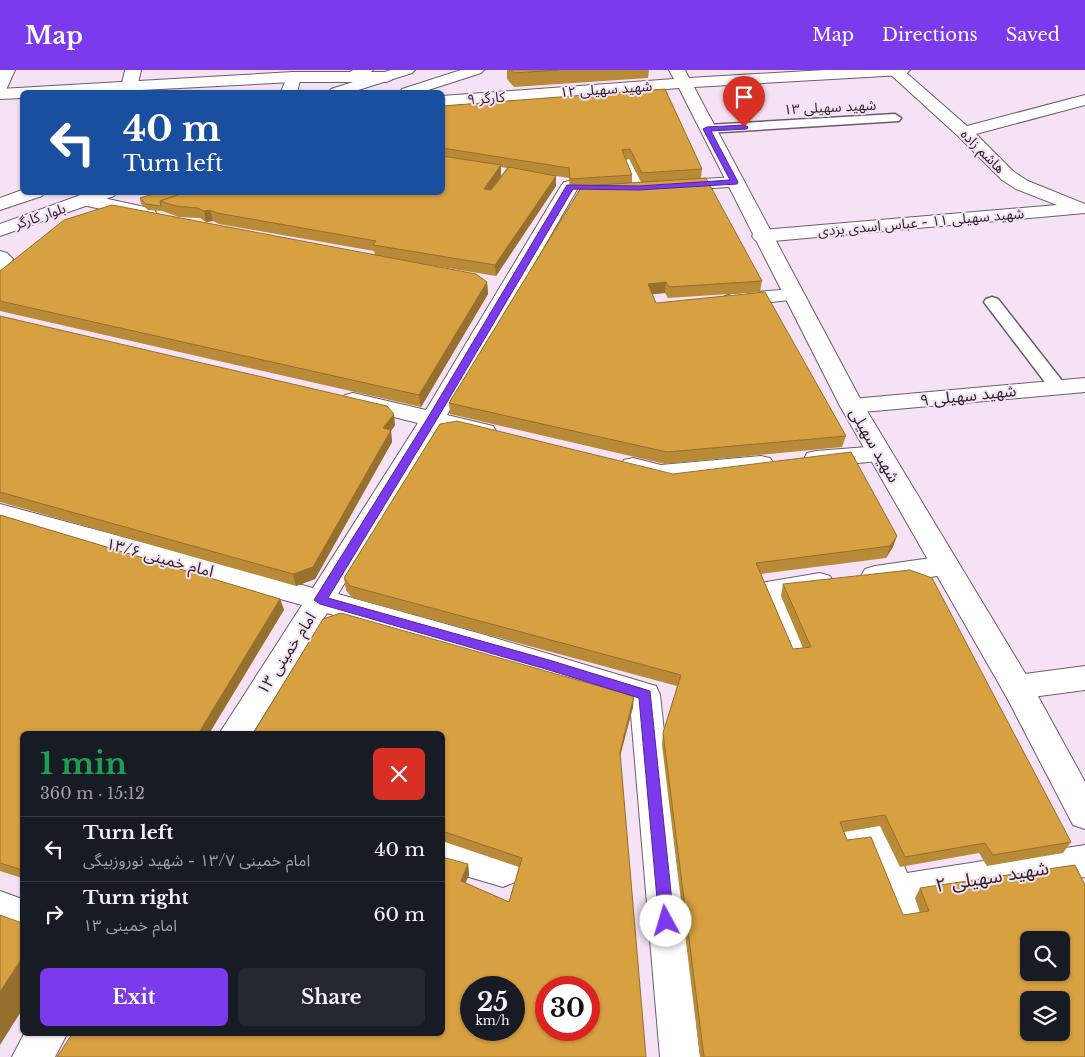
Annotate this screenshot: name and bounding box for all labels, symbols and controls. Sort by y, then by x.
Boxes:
text: Map [25,21,83,50]
text: Map [812,24,854,46]
text: Directions [882,24,978,46]
text: Saved [1006,24,1060,46]
pin [723,76,765,127]
street label: شهید سهیلی ۱۲ [559,77,653,101]
icon: arrive [730,83,758,111]
street label: کارگر ۹ [467,88,506,108]
street label: شهید سهیلی ۱۳ [783,96,877,118]
text: 40 m [123,107,221,150]
icon: left [40,110,105,175]
street label: هاشم زاده [956,125,1009,178]
text: Turn left [123,150,223,177]
street label: بلوار کارگر [11,199,68,233]
street label: شهید سهیلی ۱۱ - عباس اسدی یزدی [817,204,1025,240]
street label: شهید سهیلی ۹ [919,380,1017,410]
street label: شهید سهیلی [846,404,904,486]
street label: امام خمینی ۱۳/۶ [103,533,216,584]
street label: امام خمینی ۱۳ [252,608,323,700]
text: 1 min [40,745,127,782]
button: close [373,748,425,800]
text: 360 m · 15:12 [40,783,145,803]
text: Turn left [83,821,174,844]
icon: left [40,835,68,863]
text: 40 m [374,838,425,861]
text: امام خمینی ۱۳/۷ - شهید نوروزبیگی [83,850,310,870]
street label: شهید سهیلی ۲ [934,856,1051,897]
text: Turn right [83,886,189,909]
position arrow [639,894,691,946]
icon: right [40,900,68,928]
text: 60 m [373,903,425,926]
text: امام خمینی ۱۳ [83,915,177,935]
map controls [1020,931,1070,1041]
button: search [1020,931,1070,981]
button: Exit [40,968,228,1026]
button: Share [238,968,425,1026]
speed limit sign: 30 [535,976,600,1041]
text: 25 [477,987,508,1018]
button: layers [1020,991,1070,1041]
text: km/h [475,1013,510,1028]

